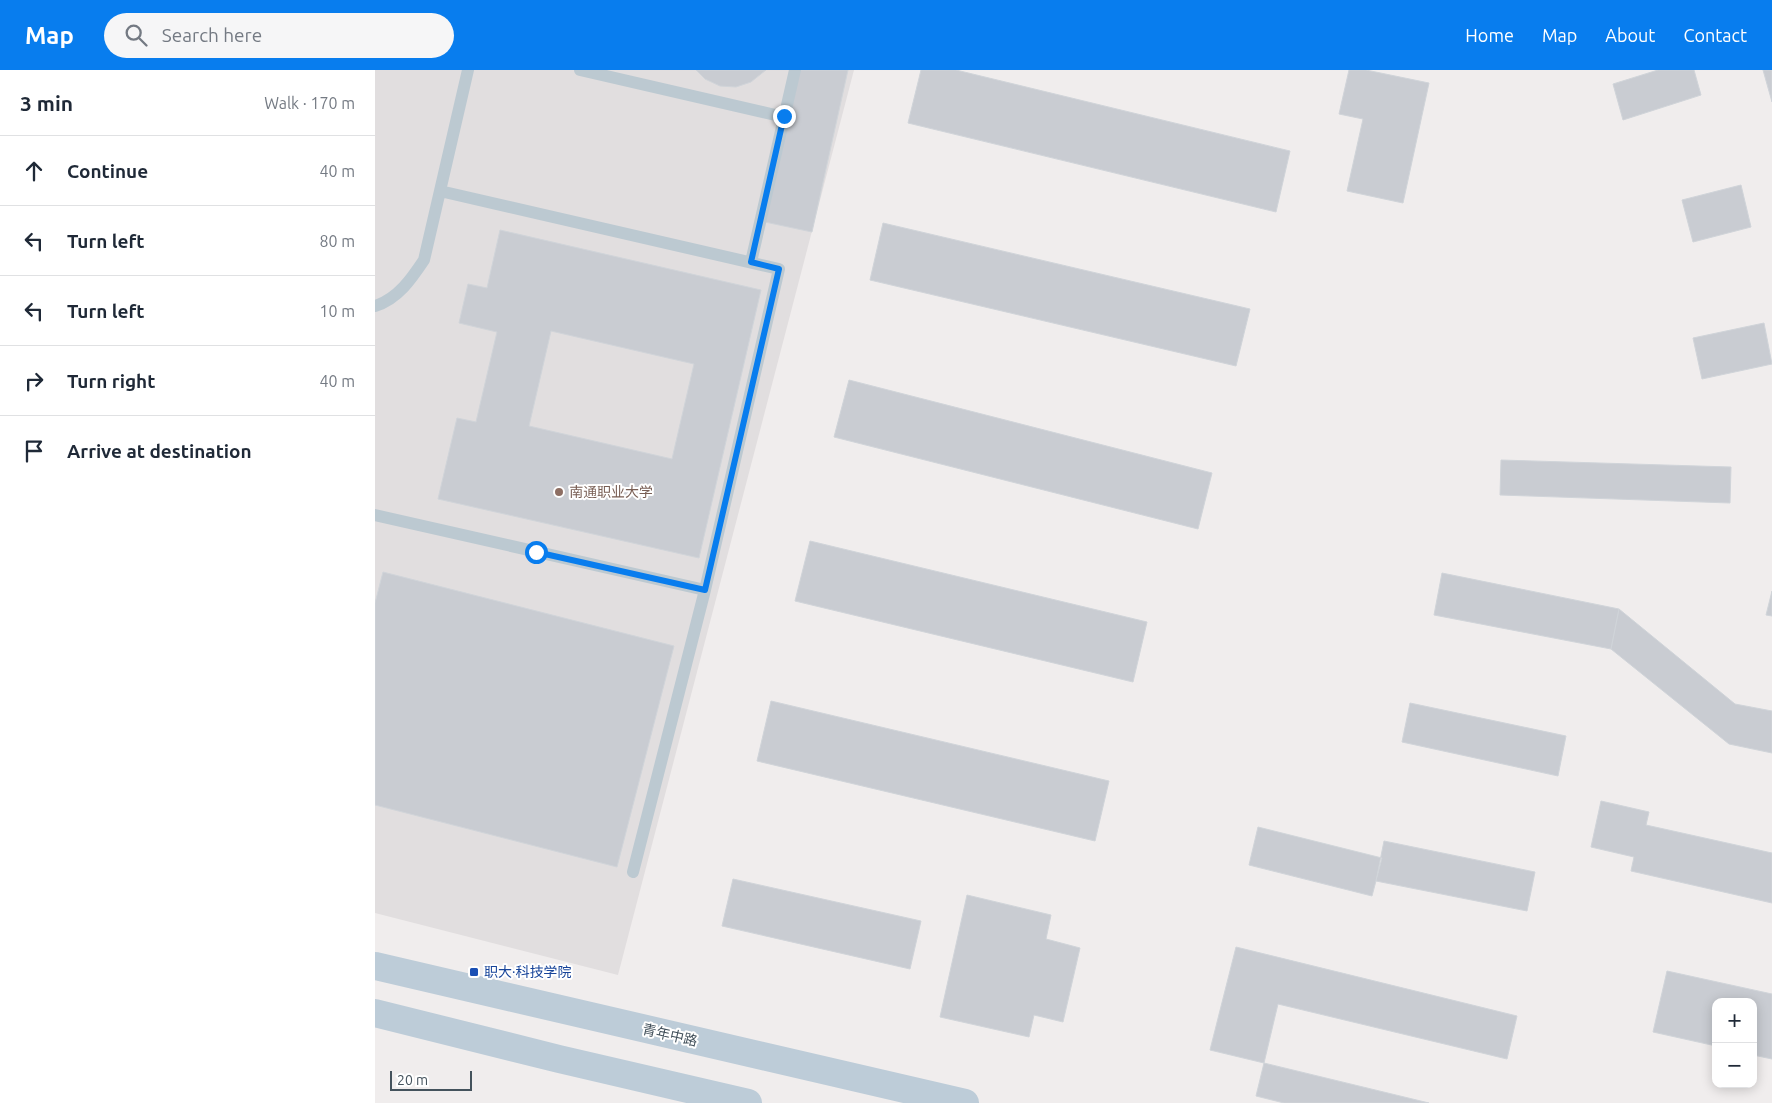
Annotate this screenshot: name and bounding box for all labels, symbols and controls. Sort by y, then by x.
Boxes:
search box [104,13,454,58]
icon: search [122,21,150,49]
text: Map [25,22,74,49]
text: Search here [162,24,262,46]
text: Home [1465,25,1514,45]
text: Map [1542,25,1577,45]
text: About [1605,25,1655,45]
text: Contact [1683,25,1747,45]
text: 3 min [20,91,73,115]
text: Walk · 170 m [264,94,355,112]
route end [773,105,796,128]
icon: ahead [20,157,48,185]
text: Continue [67,160,148,182]
text: 40 m [319,162,355,180]
icon: left [20,227,48,255]
text: Turn left [67,230,145,252]
text: 80 m [319,232,355,250]
icon: left [20,297,48,325]
text: Turn left [67,300,145,322]
text: 10 m [319,302,355,320]
icon: right [20,367,48,395]
text: Turn right [67,370,155,392]
text: 40 m [319,372,355,390]
icon: arrive [20,437,48,465]
text: Arrive at destination [67,440,252,462]
place label: 南通职业大学 [569,484,653,500]
marker: 南通职业大学 [553,486,565,498]
route start [525,541,548,564]
place label: 职大·科技学院 [484,964,571,980]
marker: 职大·科技学院 [468,966,480,978]
map controls [1712,998,1757,1088]
button: + [1712,998,1757,1043]
street label: 青年中路 [641,1021,699,1049]
button: − [1712,1043,1757,1088]
scale bar [390,1068,473,1091]
text: 20 m [397,1072,428,1088]

